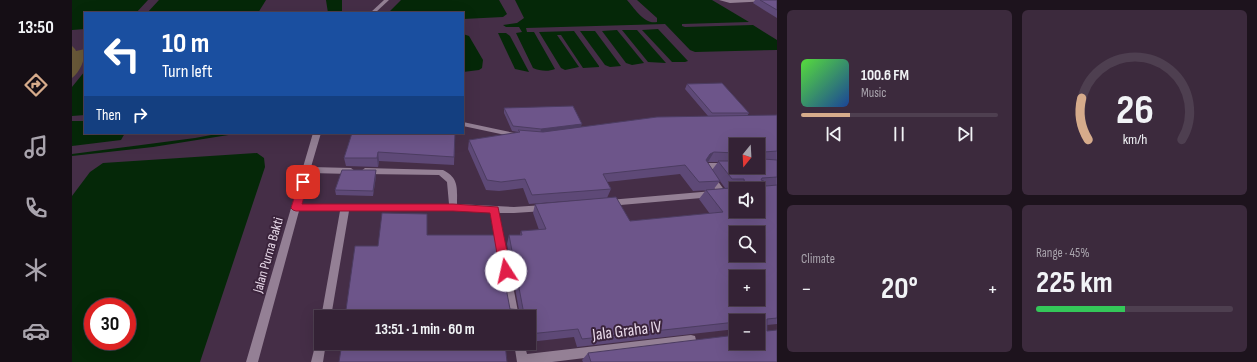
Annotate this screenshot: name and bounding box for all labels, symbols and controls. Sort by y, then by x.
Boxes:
text: 13:50 [18,17,54,38]
text: 10 m [162,27,209,60]
icon: left [96,28,148,80]
text: Turn left [162,61,213,82]
text: 100.6 FM [861,66,909,85]
icon: directions [22,71,50,99]
text: Music [861,85,886,101]
text: 26 [1116,86,1153,135]
icon: right [129,104,151,126]
text: Then [96,106,121,125]
icon: previous [823,123,845,145]
icon: pause [888,123,910,145]
icon: next [954,123,976,145]
text: km/h [1122,131,1147,148]
icon: music [22,133,50,161]
north arrow [729,138,765,174]
map controls [729,138,765,350]
pin [286,165,320,199]
icon: arrive [292,171,314,193]
button: sound [729,182,765,218]
icon: phone [22,194,50,222]
street label: Jalan Purna Bakti [249,215,287,296]
button: search [729,226,765,262]
text: Range · 45% [1036,245,1090,261]
position arrow [485,250,527,292]
text: Climate [801,251,835,267]
icon: climate [22,256,50,284]
text: 225 km [1036,265,1113,301]
button: + [729,270,765,306]
text: 20° [881,271,918,307]
text: − [801,276,812,303]
text: + [987,276,998,303]
speed limit sign: 30 [84,298,136,350]
button: − [729,314,765,350]
icon: car [22,317,50,345]
street label: Jala Graha IV [590,317,663,345]
text: 13:51 · 1 min · 60 m [375,320,475,339]

